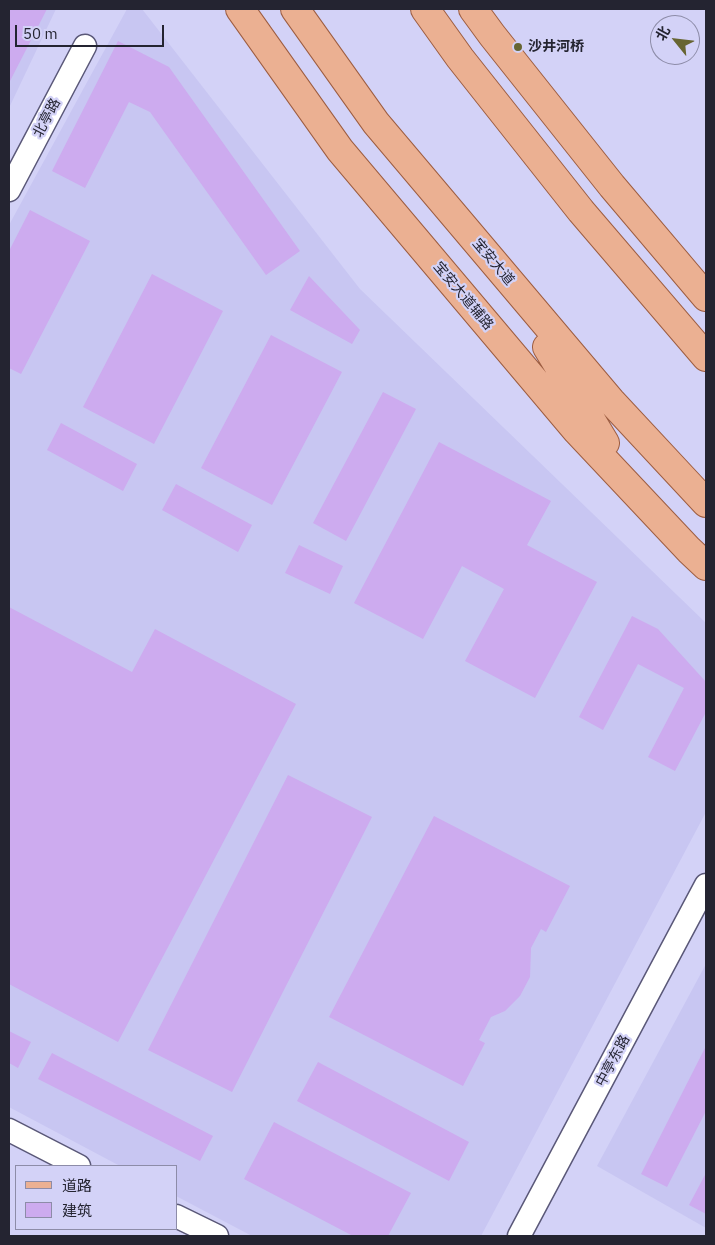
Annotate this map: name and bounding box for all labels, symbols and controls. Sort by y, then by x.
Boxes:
scale bar [18,15,166,47]
north arrow [650,15,700,65]
text: 北 [651,23,674,44]
text: 50 m [23,24,58,43]
place label: 沙井河桥 [528,39,584,55]
marker: 沙井河桥 [512,41,524,53]
street label: 北亭路 [30,96,64,140]
street label: 宝安大道 [469,235,517,289]
street label: 宝安大道辅路 [430,258,496,334]
street label: 中亭东路 [592,1032,634,1090]
legend [15,1165,178,1230]
text: 道路 [62,1176,92,1195]
text: 建筑 [62,1201,92,1220]

